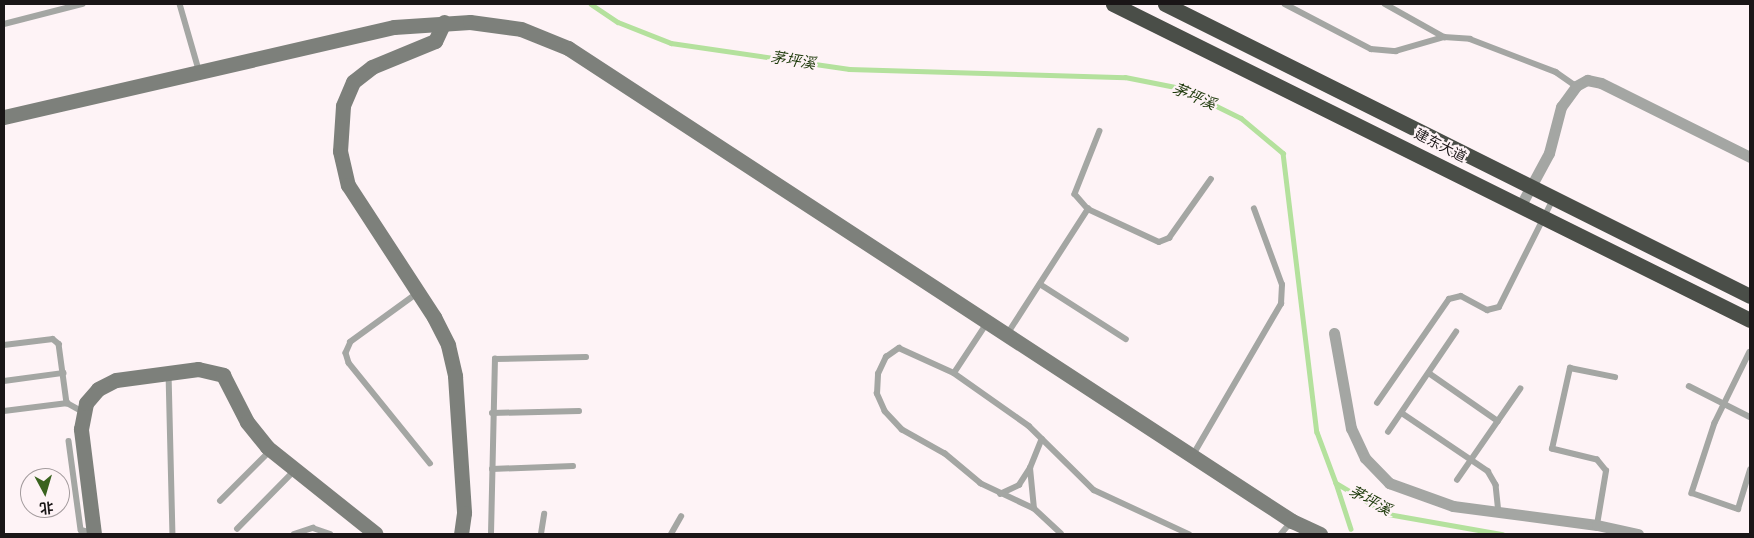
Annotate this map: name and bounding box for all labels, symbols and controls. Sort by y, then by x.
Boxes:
water label: 茅坪溪 [769,49,817,73]
water label: 茅坪溪 [1170,80,1218,114]
street label: 建东大道 [1411,126,1469,166]
north arrow [20,468,70,518]
water label: 茅坪溪 [1346,482,1394,520]
text: 北 [39,498,54,517]

